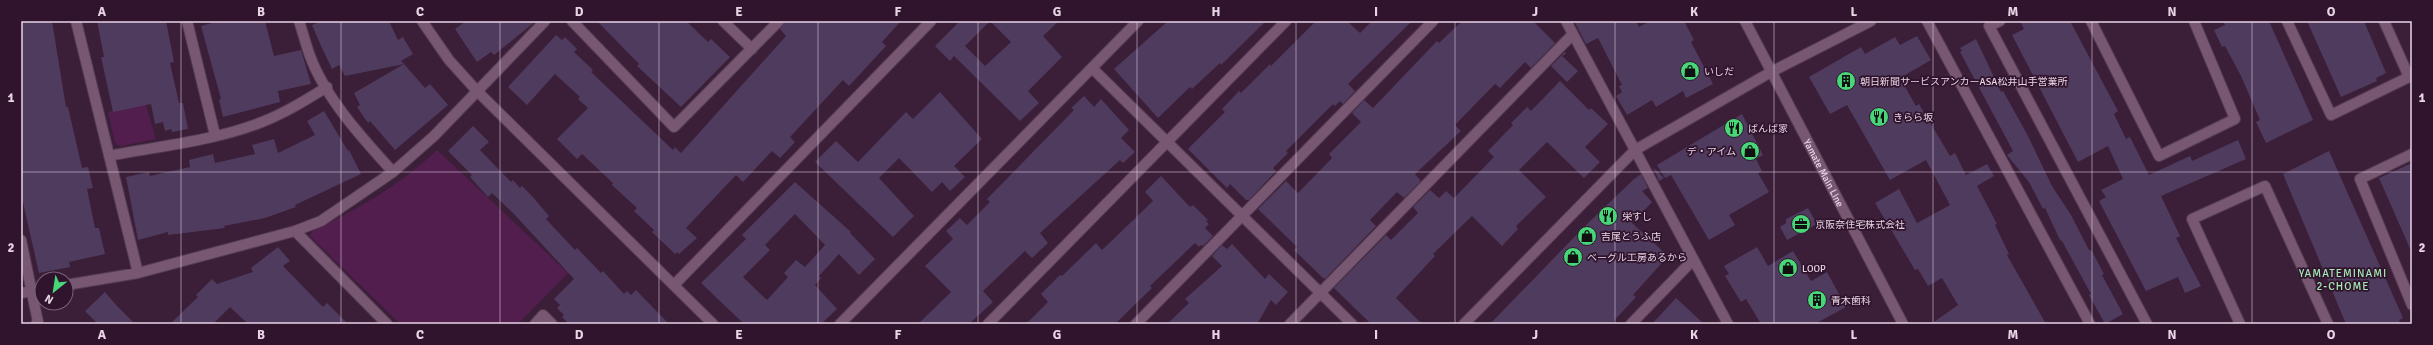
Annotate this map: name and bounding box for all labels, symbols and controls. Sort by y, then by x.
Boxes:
text: A [98,4,107,20]
text: B [257,4,265,20]
text: C [416,4,424,20]
text: D [575,4,584,20]
text: E [735,4,743,20]
text: F [895,4,902,20]
text: G [1053,4,1061,20]
text: H [1212,4,1220,20]
text: I [1374,4,1378,20]
text: J [1532,4,1538,20]
text: K [1690,4,1698,20]
text: L [1851,4,1858,20]
text: M [2008,4,2019,20]
text: N [2167,4,2177,20]
text: O [2327,4,2336,20]
shop icon: いしだ [1679,60,1701,82]
place label: いしだ [1704,66,1734,78]
building icon: 朝日新聞サービスアンカーASA松井山手営業所 [1835,70,1857,92]
place label: 朝日新聞サービスアンカーASA松井山手営業所 [1860,76,2067,88]
text: 1 [7,90,15,106]
text: 1 [2418,90,2426,106]
restaurant icon: きらら坂 [1868,106,1890,128]
place label: きらら坂 [1893,112,1933,124]
restaurant icon: ばんば家 [1723,117,1745,139]
place label: ばんば家 [1748,123,1788,135]
street label: Yamate Main Line [1801,137,1846,209]
shop icon: デ・アイム [1739,140,1761,162]
place label: デ・アイム [1687,146,1736,158]
restaurant icon: 栄すし [1597,205,1619,227]
place label: 栄すし [1622,211,1652,223]
office icon: 京阪奈住宅株式会社 [1790,213,1812,235]
place label: 京阪奈住宅株式会社 [1815,219,1905,231]
shop icon: 吉尾とうふ店 [1576,225,1598,247]
place label: 吉尾とうふ店 [1601,231,1661,243]
text: 2 [7,240,15,256]
text: 2 [2418,240,2426,256]
shop icon: ベーグル工房あるから [1562,246,1584,268]
place label: ベーグル工房あるから [1587,252,1687,264]
shop icon: LOOP [1777,257,1799,279]
place label: LOOP [1802,263,1826,275]
district label: YAMATEMINAMI 2-CHOME [2299,267,2387,293]
north arrow [34,271,74,311]
building icon: 青木歯科 [1806,289,1828,311]
text: N [43,292,56,307]
place label: 青木歯科 [1831,295,1871,307]
text: A [98,327,107,343]
text: B [257,327,265,343]
text: C [416,327,424,343]
text: D [575,327,584,343]
text: E [735,327,743,343]
text: F [895,327,902,343]
text: G [1053,327,1061,343]
text: H [1212,327,1220,343]
text: I [1374,327,1378,343]
text: J [1532,327,1538,343]
text: K [1690,327,1698,343]
text: L [1851,327,1858,343]
text: M [2008,327,2019,343]
text: N [2167,327,2177,343]
text: O [2327,327,2336,343]

